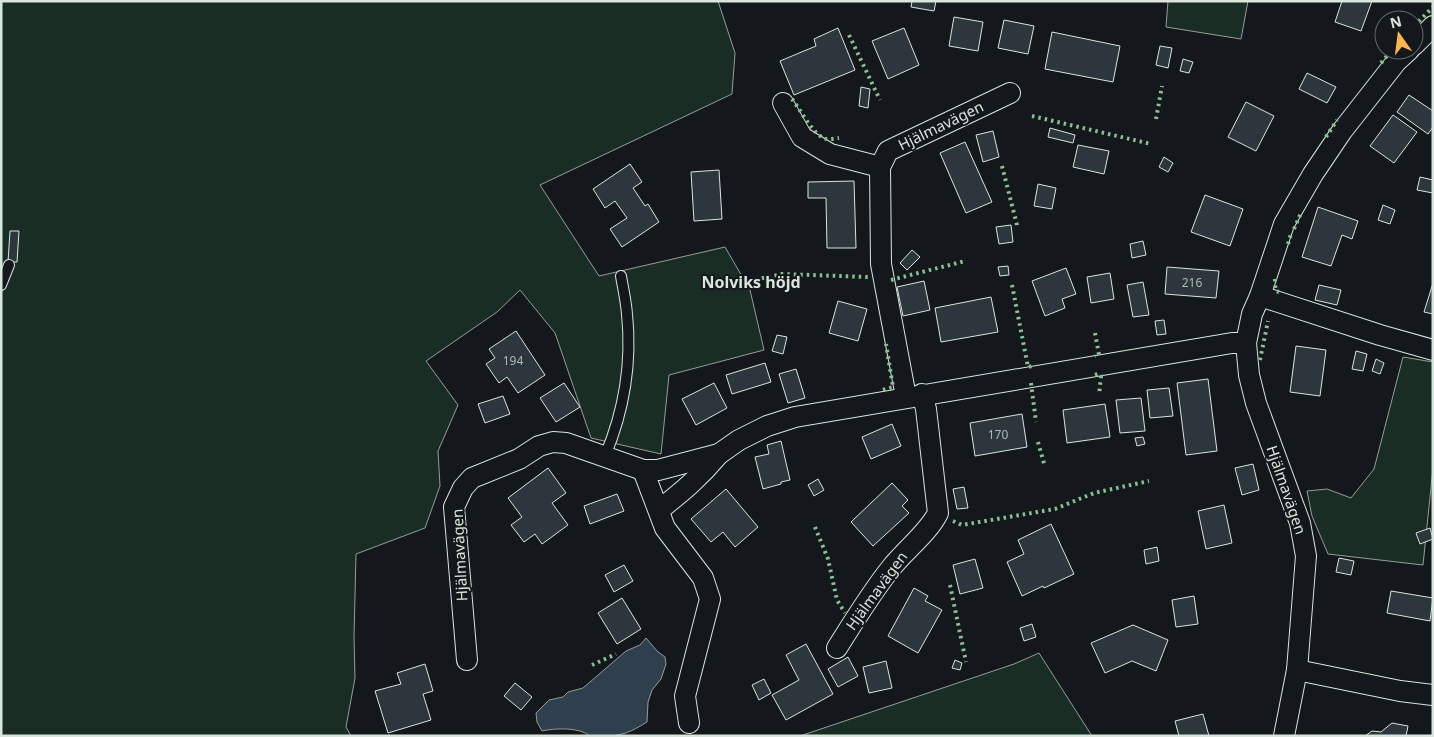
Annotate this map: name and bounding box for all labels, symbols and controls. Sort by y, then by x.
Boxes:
north arrow [1374,10,1424,60]
text: N [1388,11,1404,32]
street label: Hjälmavägen [895,96,987,154]
district label: Nolviks höjd [701,271,801,293]
house number: 216 [1182,274,1202,291]
house number: 194 [503,352,523,369]
house number: 170 [988,426,1008,443]
street label: Hjälmavägen [1262,443,1311,537]
street label: Hjälmavägen [447,508,471,602]
street label: Hjälmavägen [841,547,912,634]

